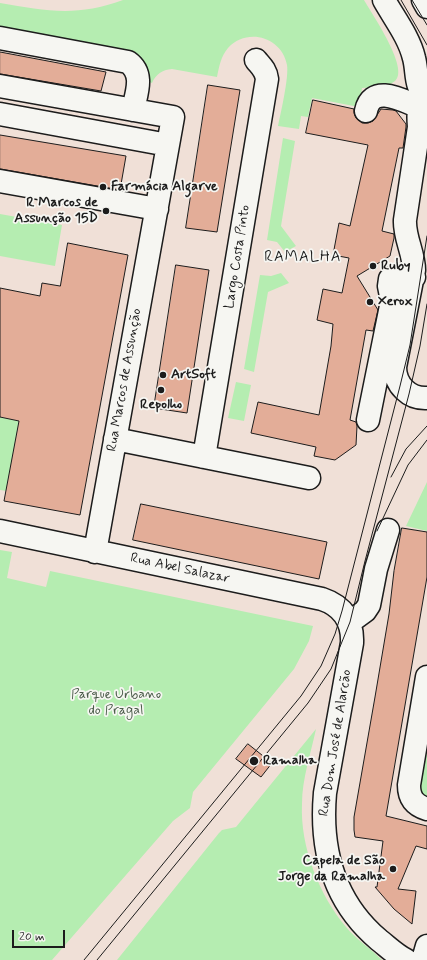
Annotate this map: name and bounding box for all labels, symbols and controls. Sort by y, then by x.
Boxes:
place label: Farmácia Algarve [111,179,218,195]
marker: Farmácia Algarve [98,182,108,192]
place label: R Marcos de Assunção 15D [14,195,98,228]
street label: Largo Costa Pinto [222,204,254,310]
marker: R Marcos de Assunção 15D [101,206,111,216]
district label: RAMALHA [264,249,342,267]
place label: Ruby [381,258,410,274]
marker: Ruby [368,261,378,271]
place label: Xerox [378,294,413,310]
marker: Xerox [365,297,375,307]
street label: Rua Marcos de Assunção [104,307,146,453]
place label: ArtSoft [171,367,216,383]
marker: ArtSoft [158,370,168,380]
marker: Repolho [156,385,166,395]
place label: Repolho [140,397,182,413]
street label: Rua Abel Salazar [129,550,231,588]
street label: Rua Dom José de Alarcão [316,668,356,818]
park label: Parque Urbano do Pragal [71,687,161,720]
place label: Ramalha [263,753,317,769]
marker: Ramalha [248,755,260,767]
place label: Capela de São Jorge da Ramalha [278,853,385,886]
marker: Capela de São Jorge da Ramalha [388,864,398,874]
scale bar [14,922,67,948]
text: 20 m [19,929,45,945]

